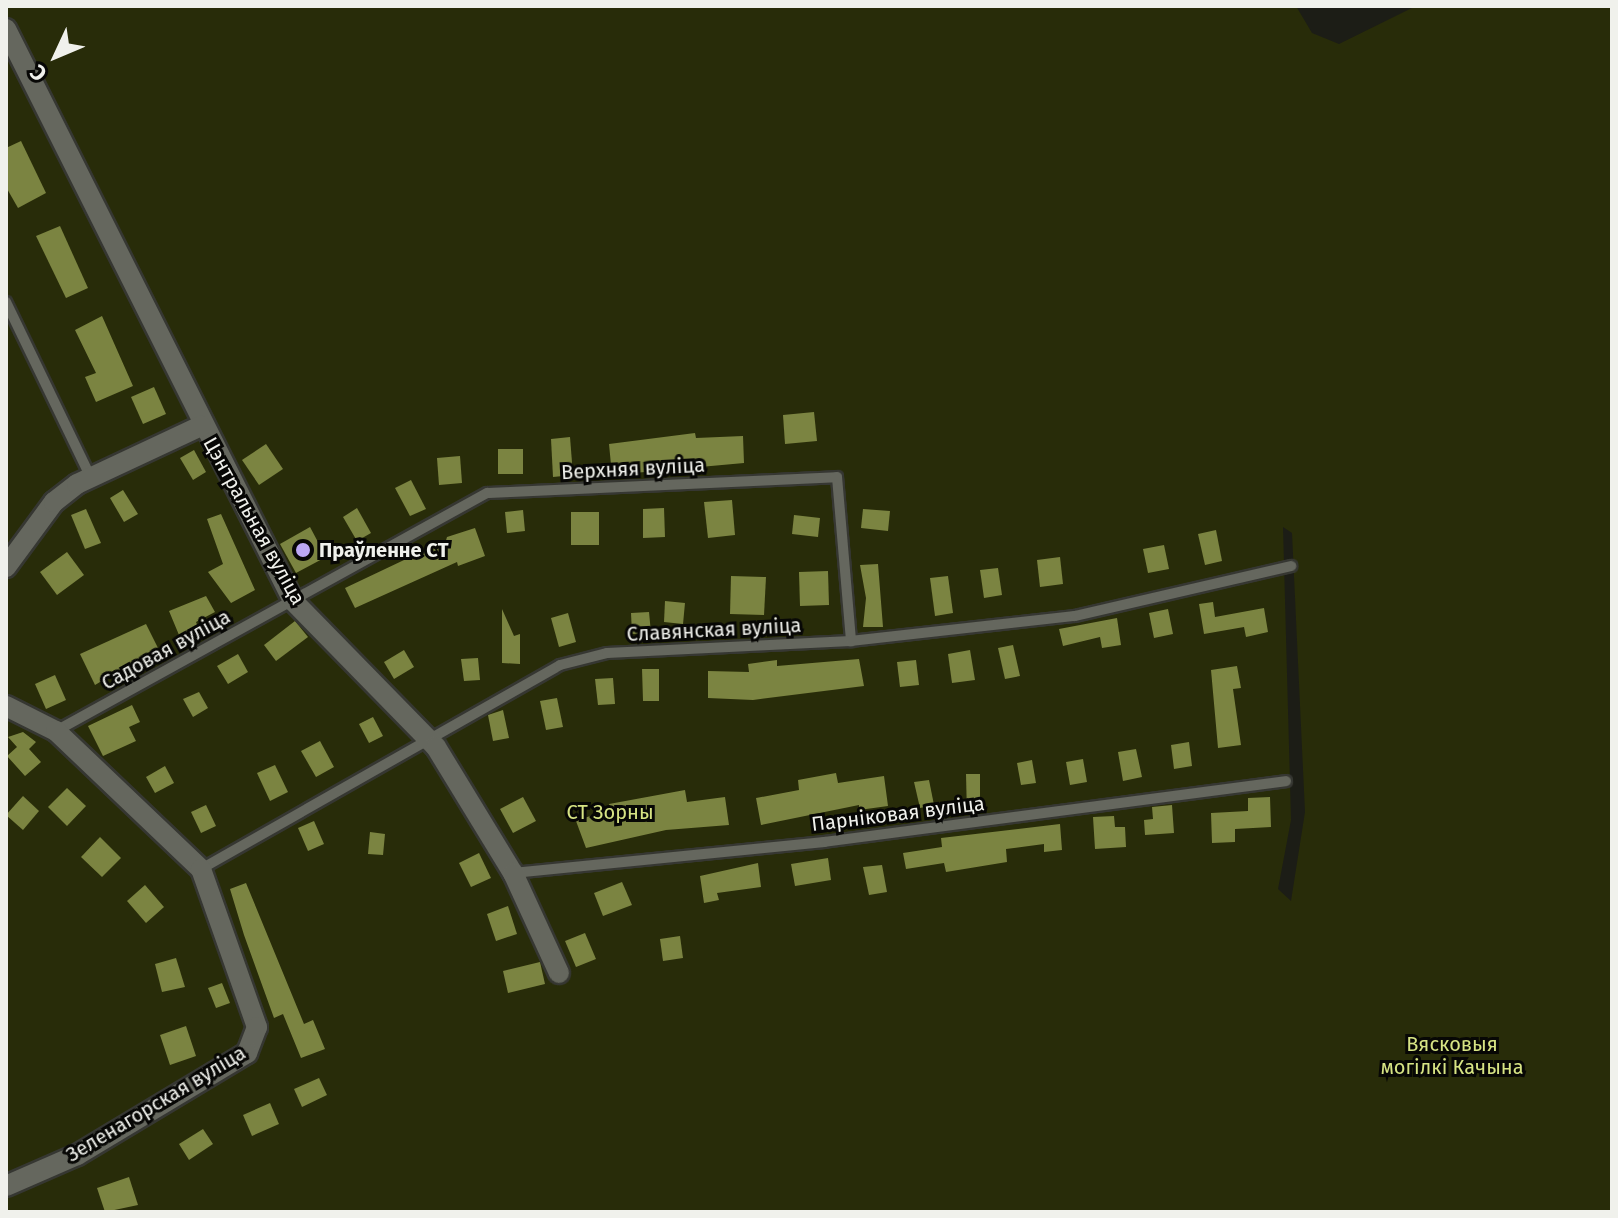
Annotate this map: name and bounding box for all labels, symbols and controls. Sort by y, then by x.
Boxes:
north arrow [16,16,96,96]
text: С [24,59,52,87]
street label: Цэнтральная вуліца [198,433,310,609]
street label: Верхняя вуліца [560,453,706,485]
place label: Праўленне СТ [319,538,448,562]
marker: Праўленне СТ [294,541,312,559]
street label: Садовая вуліца [98,605,234,695]
street label: Славянская вуліца [626,613,802,647]
street label: Парніковая вуліца [810,791,986,837]
park label: СТ Зорны [566,800,654,824]
park label: Вясковыя могілкі Качына [1380,1032,1524,1079]
street label: Зеленагорская вуліца [62,1041,250,1167]

